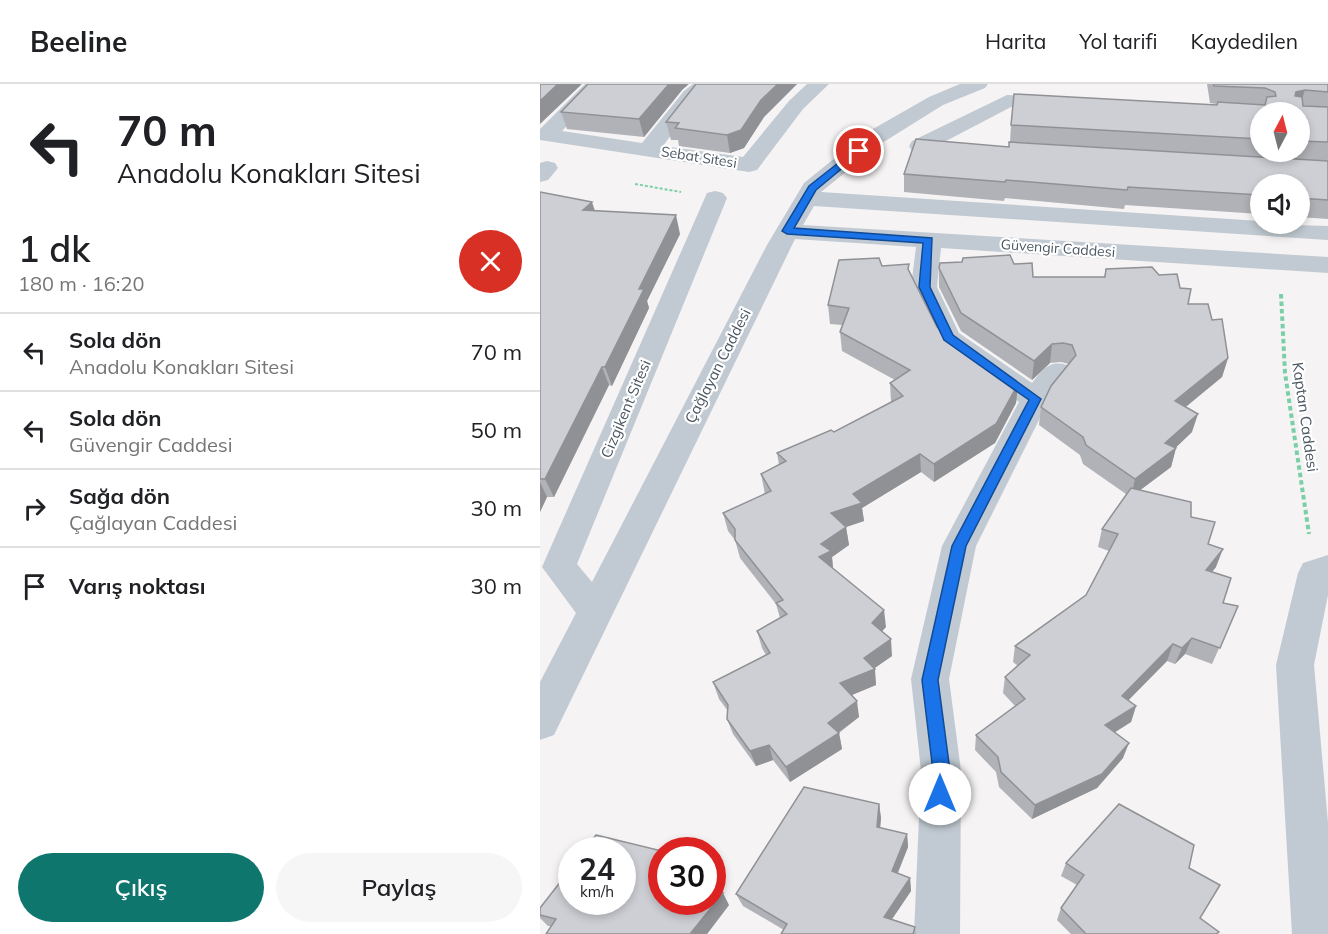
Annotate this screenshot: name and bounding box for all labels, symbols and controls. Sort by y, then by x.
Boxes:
text: Beeline [30,24,127,59]
text: Harita [985,28,1046,54]
text: Yol tarifi [1079,28,1158,54]
text: Kaydedilen [1191,28,1298,54]
north arrow [1250,102,1310,162]
map controls [1250,102,1310,234]
text: 70 m [117,104,217,157]
icon: left [18,108,96,186]
pin [833,125,884,176]
icon: arrive [842,134,875,167]
street label: Sebat Sitesi [660,142,738,172]
text: Anadolu Konakları Sitesi [117,156,421,190]
button: sound [1250,174,1310,234]
text: 1 dk [18,226,90,271]
button: close [459,230,522,293]
street label: Güvengir Caddesi [1000,235,1116,261]
text: 180 m · 16:20 [18,271,144,296]
street label: Çağlayan Caddesi [680,305,755,426]
text: Sola dön [69,326,162,354]
icon: left [18,336,51,369]
text: 70 m [471,338,522,366]
text: Anadolu Konakları Sitesi [69,354,294,379]
street label: Cizgikent Sitesi [596,357,655,461]
street label: Kaptan Caddesi [1288,361,1323,473]
text: Sola dön [69,404,162,432]
icon: left [18,414,51,447]
text: 50 m [471,416,522,444]
text: Güvengir Caddesi [69,432,232,457]
text: Sağa dön [69,482,170,510]
icon: right [18,492,51,525]
text: 30 m [471,494,522,522]
text: Çağlayan Caddesi [69,510,237,535]
icon: arrive [18,570,51,603]
text: Varış noktası [69,572,205,600]
text: 30 m [471,572,522,600]
position arrow [908,762,972,826]
speed limit sign: 30 [648,837,726,915]
text: 24 [579,850,615,888]
button: Çıkış [18,853,264,922]
button: Paylaş [276,853,522,922]
text: km/h [580,882,614,901]

